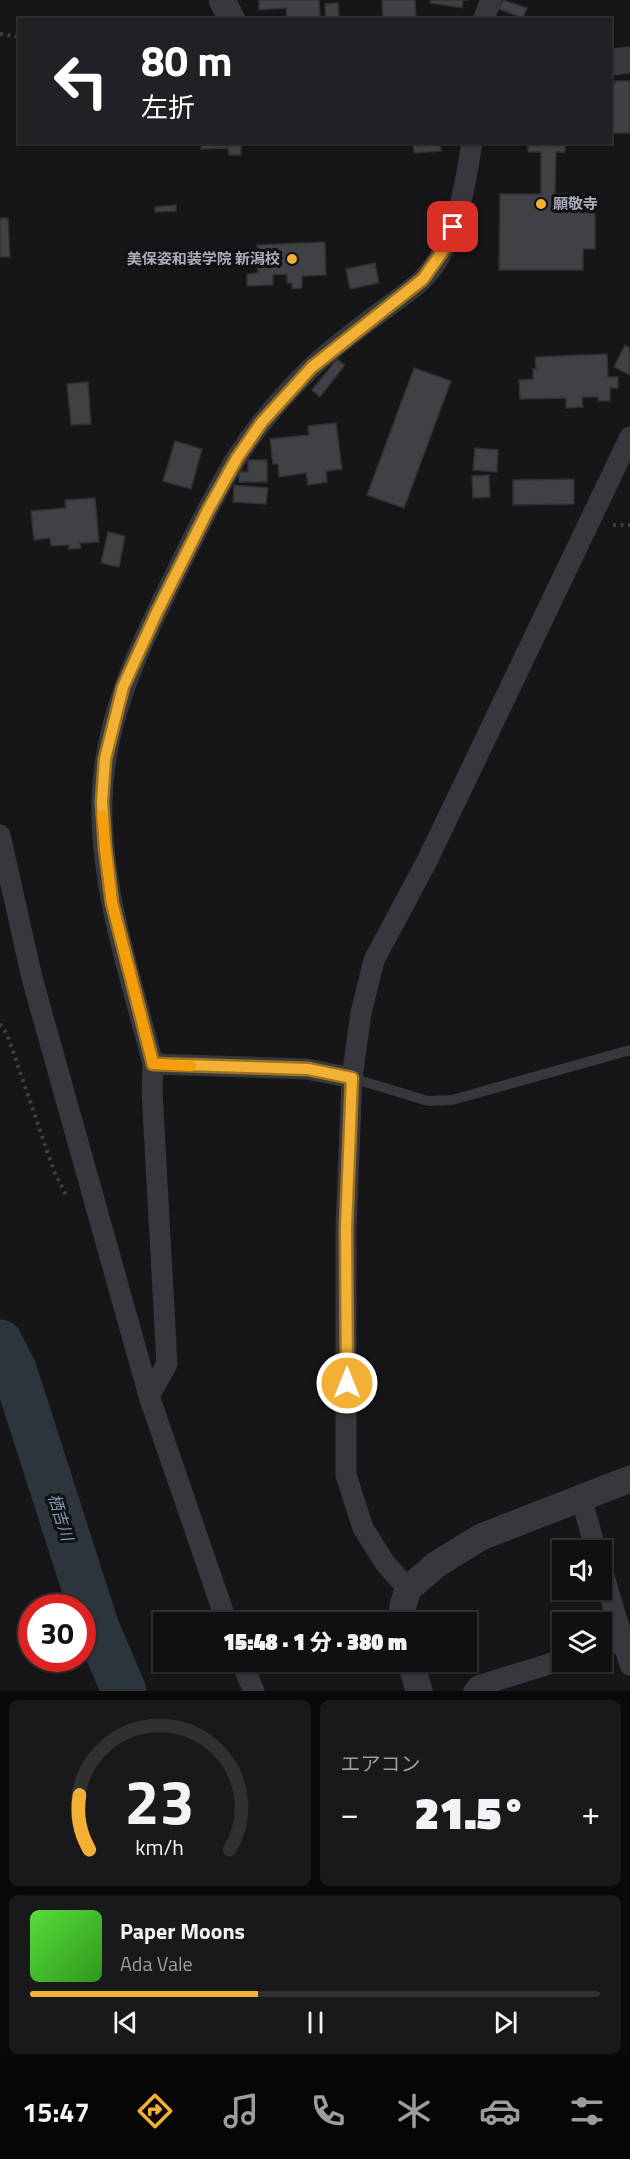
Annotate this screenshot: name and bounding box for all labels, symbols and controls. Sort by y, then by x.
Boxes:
text: 80 m [141,28,233,92]
icon: left [42,42,120,120]
text: 左折 [141,86,195,127]
place label: 願敬寺 [553,192,598,215]
marker: 願敬寺 [534,197,548,211]
pin [427,201,478,252]
icon: arrive [436,210,469,243]
place label: 美保姿和装学院 新潟校 [127,247,280,270]
marker: 美保姿和装学院 新潟校 [285,252,299,266]
position arrow [315,1351,379,1415]
water label: 栖吉川 [42,1490,80,1545]
map controls [552,1540,612,1672]
button: sound [552,1540,612,1600]
speed limit sign: 30 [18,1594,96,1672]
button: layers [552,1612,612,1672]
text: 15:48 · 1 分 · 380 m [223,1625,407,1659]
text: エアコン [341,1748,421,1779]
text: 23 [125,1753,195,1848]
text: 21.5° [414,1778,526,1846]
text: − [341,1788,359,1838]
text: + [582,1788,600,1838]
text: km/h [135,1831,184,1863]
text: Paper Moons [120,1914,245,1948]
text: Ada Vale [120,1948,193,1979]
icon: previous [109,2006,142,2039]
icon: pause [299,2006,332,2039]
icon: next [489,2006,522,2039]
icon: directions [134,2090,176,2132]
icon: music [220,2090,262,2132]
icon: phone [307,2090,349,2132]
icon: climate [393,2090,435,2132]
icon: car [479,2090,521,2132]
icon: filters [566,2090,608,2132]
text: 15:47 [22,2091,90,2132]

